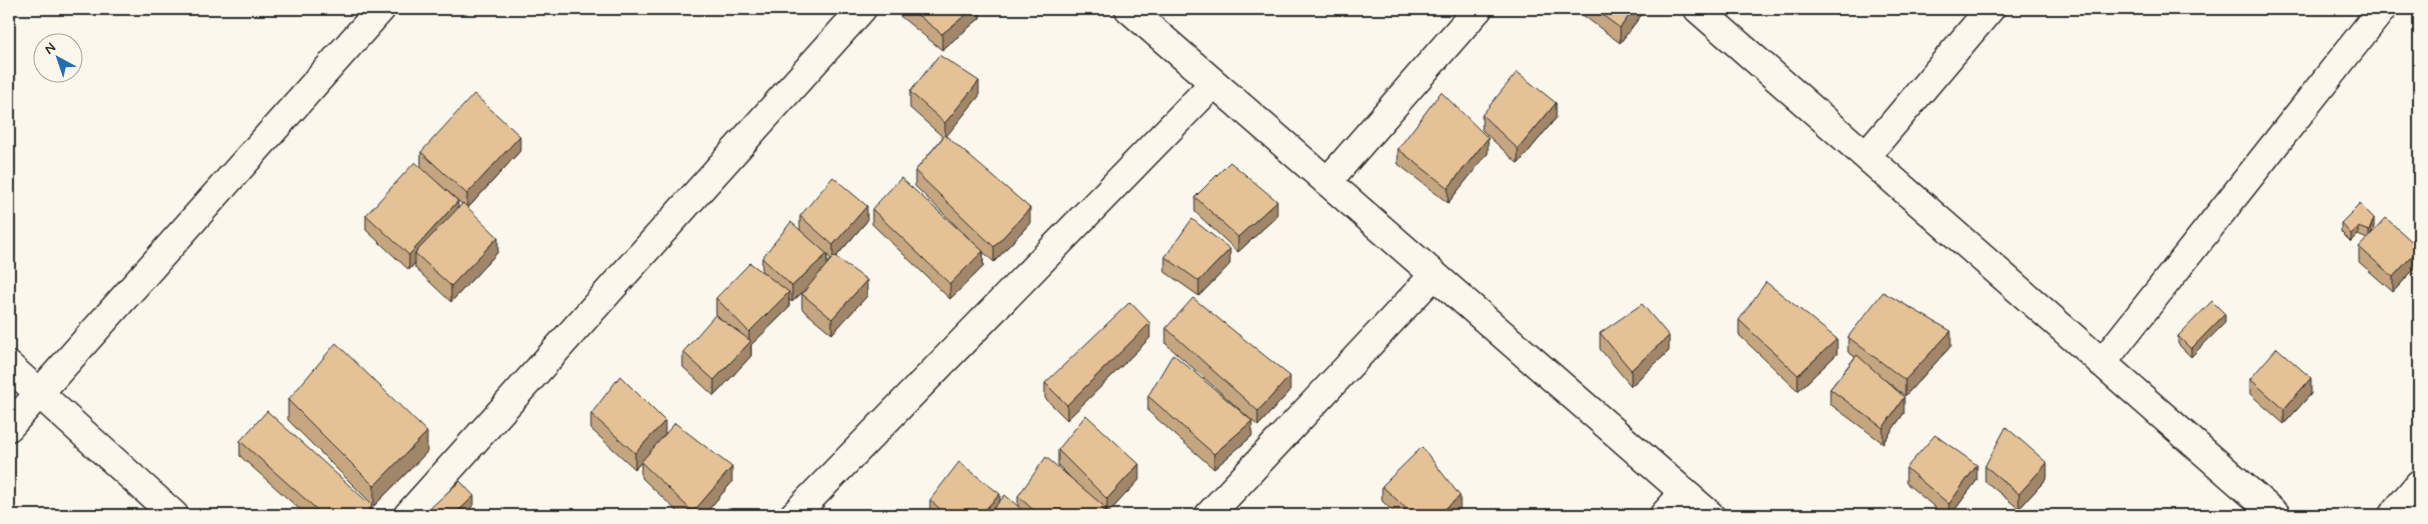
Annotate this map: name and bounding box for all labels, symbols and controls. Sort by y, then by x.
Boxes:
north arrow [32,32,82,82]
text: N [41,39,60,59]

